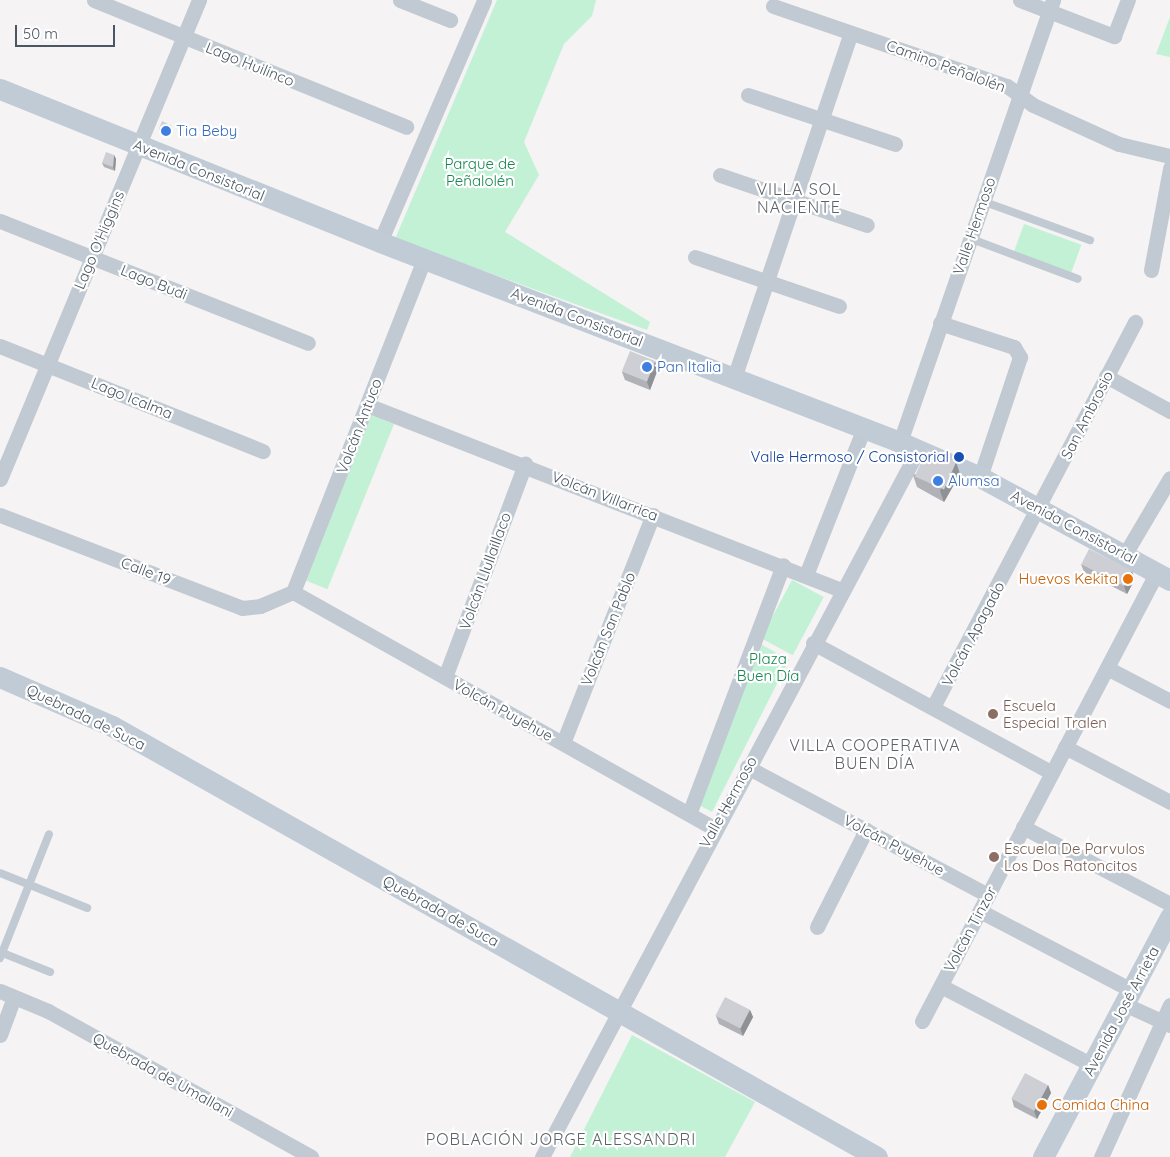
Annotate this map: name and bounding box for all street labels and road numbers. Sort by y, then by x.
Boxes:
street label: Camino Peñalolén [884,36,1008,96]
street label: Lago Huilinco [203,38,297,90]
street label: Avenida Consistorial [131,135,267,205]
street label: Valle Hermoso [949,175,999,277]
street label: Lago O'Higgins [70,188,128,292]
street label: Lago Budi [118,261,190,303]
street label: Avenida Consistorial [508,283,646,351]
street label: San Ambrosio [1057,368,1117,462]
street label: Lago Icalma [89,374,175,422]
street label: Volcán Antuco [333,376,385,476]
street label: Volcán Villarrica [549,467,661,525]
street label: Avenida Consistorial [1008,486,1140,568]
street label: Volcán Llullaillaco [455,510,515,632]
street label: Calle 19 [118,553,174,589]
street label: Volcán San Pablo [577,569,639,689]
street label: Volcán Apagado [938,579,1008,689]
street label: Volcán Puyehue [450,675,556,745]
street label: Quebrada de Suca [24,680,148,754]
street label: Valle Hermoso [695,753,761,851]
street label: Volcán Puyehue [841,811,947,879]
street label: Quebrada de Suca [380,872,502,950]
street label: Volcán Tinzor [940,883,1000,975]
street label: Avenida José Arrieta [1079,943,1163,1079]
street label: Quebrada de Umallani [90,1029,236,1121]

